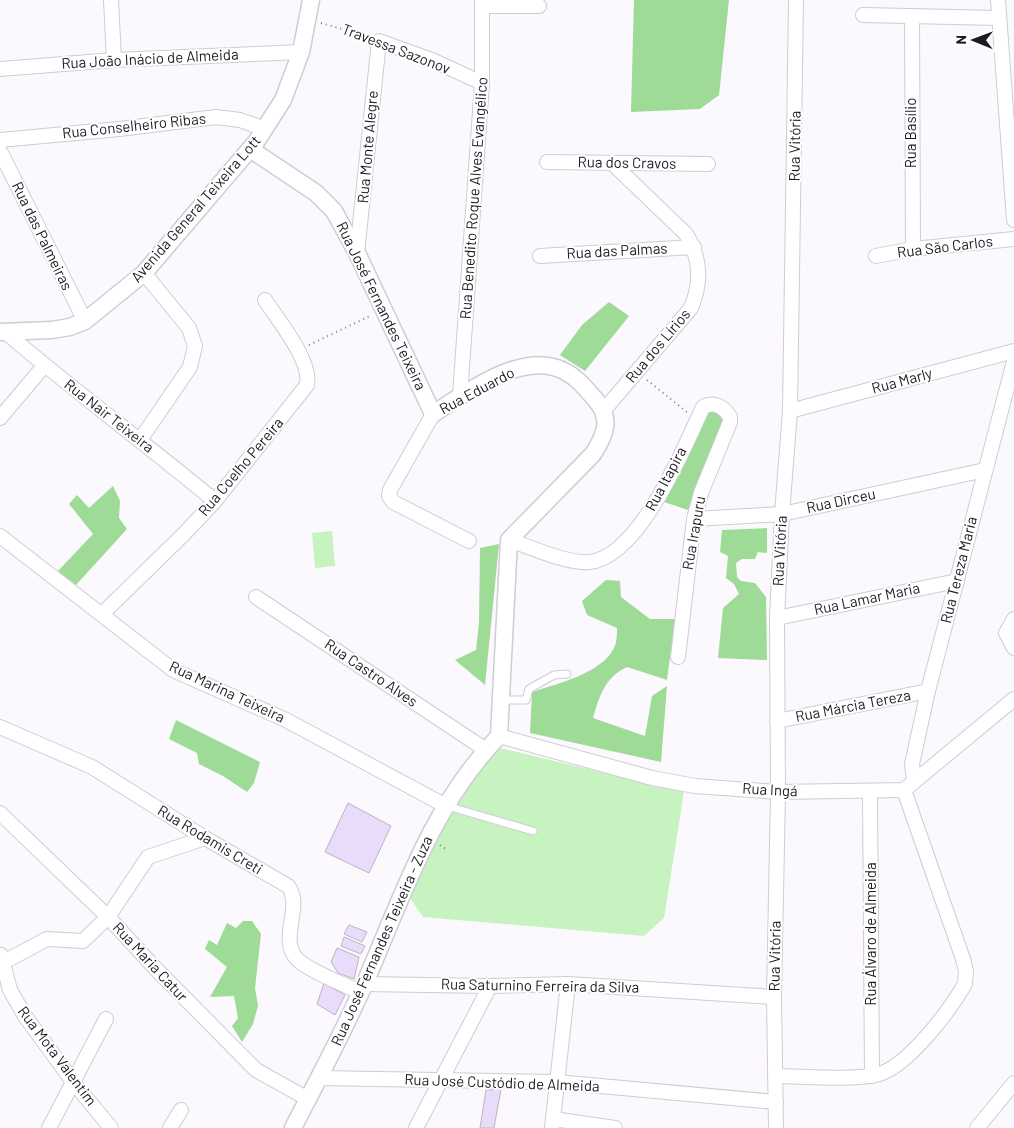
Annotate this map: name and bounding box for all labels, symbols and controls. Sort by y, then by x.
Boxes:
north arrow [949,15,999,65]
street label: Travessa Sazonov [340,19,453,77]
text: N [952,35,969,45]
street label: Rua João Inácio de Almeida [61,44,239,72]
street label: Rua Benedito Roque Alves Evangélico [456,76,490,320]
street label: Rua Monte Alegre [353,90,381,204]
street label: Rua Basílio [901,98,919,168]
street label: Rua Conselheiro Ribas [61,109,207,142]
street label: Rua Vitória [784,110,804,182]
street label: Avenida General Teixeira Lott [127,131,264,285]
street label: Rua dos Cravos [577,152,677,172]
street label: Rua das Palmeiras [9,178,77,293]
street label: Rua José Fernandes Teixeira [333,218,431,393]
street label: Rua São Carlos [896,231,994,261]
street label: Rua das Palmas [566,238,668,262]
street label: Rua dos Lírios [621,305,693,386]
street label: Rua Eduardo [436,363,517,417]
street label: Rua Marly [869,363,934,397]
street label: Rua Nair Teixeira [61,375,158,456]
street label: Rua Coelho Pereira [194,414,287,519]
street label: Rua Itapira [641,443,690,514]
street label: Rua Dirceu [805,484,877,516]
street label: Rua Irapuru [678,494,708,571]
street label: Rua Tereza Maria [936,514,980,625]
street label: Rua Vitória [768,515,790,587]
street label: Rua Lamar Maria [812,578,921,618]
street label: Rua Castro Alves [322,634,421,710]
street label: Rua Marina Teixeira [167,656,288,726]
street label: Rua Márcia Tereza [794,685,912,725]
street label: Rua Ingá [742,779,798,799]
street label: Rua Rodamis Creti [155,801,266,878]
street label: Rua José Fernandes Teixeira - Zuza [327,833,436,1048]
street label: Rua Álvaro de Almeida [861,862,879,1006]
street label: Rua Maria Catur [109,918,192,1005]
street label: Rua Vitória [764,920,784,992]
street label: Rua Saturnino Ferreira da Silva [441,974,639,996]
street label: Rua Mota Valentim [15,1002,101,1109]
street label: Rua José Custódio de Almeida [404,1070,600,1094]

